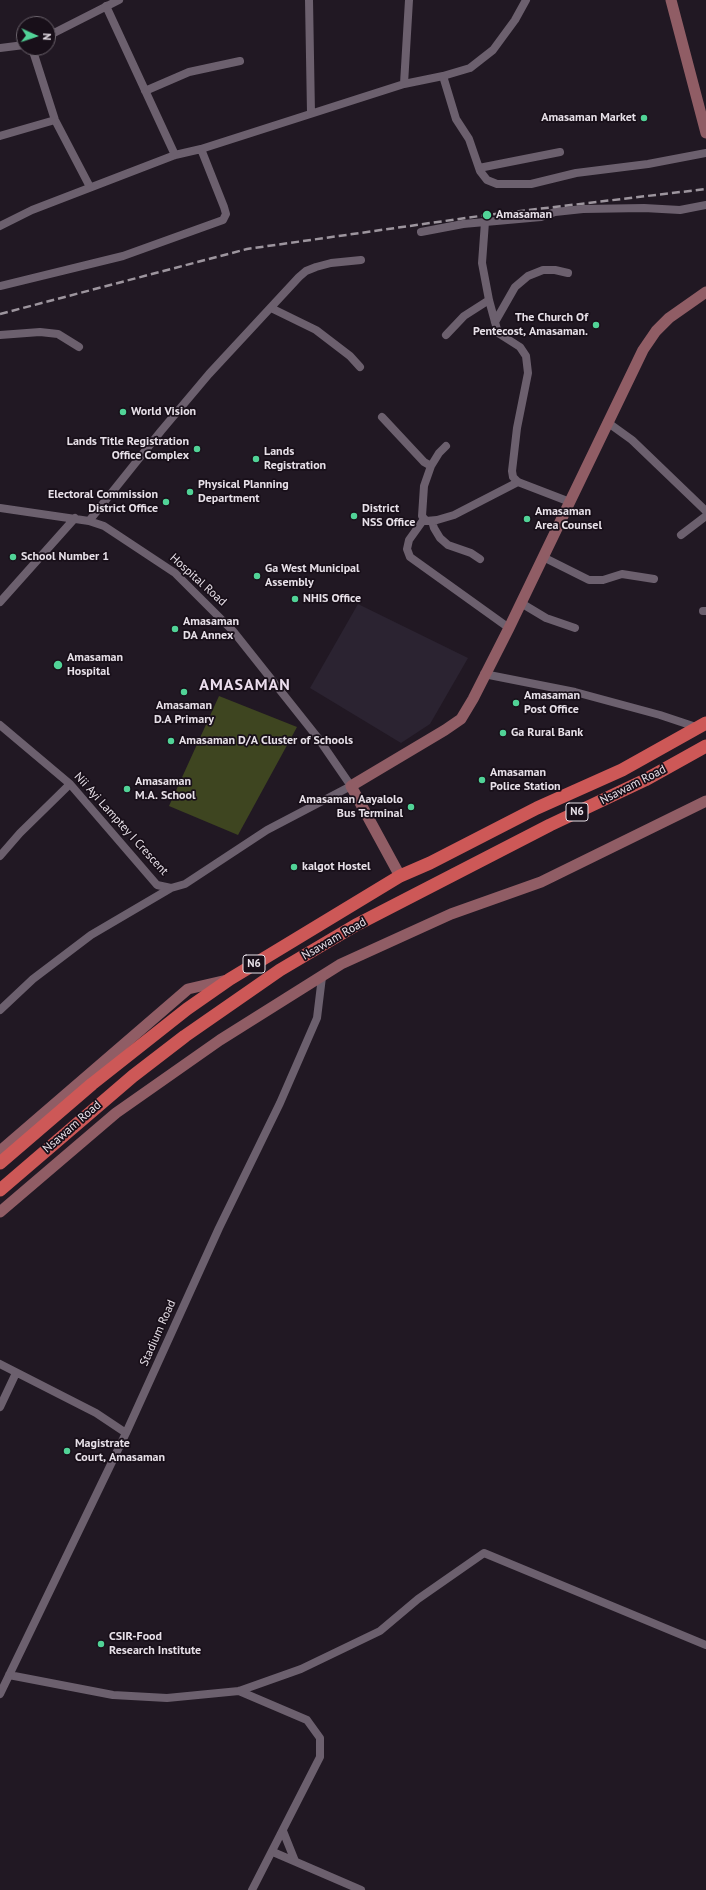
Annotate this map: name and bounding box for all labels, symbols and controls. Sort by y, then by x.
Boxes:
north arrow [16,16,56,56]
text: N [40,33,54,41]
place label: Amasaman Market [541,111,636,125]
marker: Amasaman Market [639,113,649,123]
place label: Amasaman [496,208,552,222]
marker: Amasaman [481,209,493,221]
place label: The Church Of Pentecost, Amasaman. [473,311,588,339]
marker: The Church Of Pentecost, Amasaman. [591,320,601,330]
place label: World Vision [131,405,196,419]
marker: World Vision [118,407,128,417]
place label: Lands Title Registration Office Complex [67,435,189,463]
marker: Lands Title Registration Office Complex [192,444,202,454]
place label: Lands Registration [264,445,326,473]
marker: Lands Registration [251,454,261,464]
place label: Physical Planning Department [198,478,289,506]
marker: Physical Planning Department [185,487,195,497]
place label: Electoral Commission District Office [48,488,158,516]
marker: Electoral Commission District Office [161,497,171,507]
place label: District NSS Office [362,502,415,530]
place label: Amasaman Area Counsel [535,505,602,533]
marker: District NSS Office [349,511,359,521]
marker: Amasaman Area Counsel [522,514,532,524]
place label: School Number 1 [21,550,109,564]
street label: Hospital Road [167,551,229,609]
marker: School Number 1 [8,552,18,562]
place label: Ga West Municipal Assembly [265,562,360,590]
marker: Ga West Municipal Assembly [252,571,262,581]
place label: NHIS Office [303,592,361,606]
marker: NHIS Office [290,594,300,604]
place label: Amasaman DA Annex [183,615,239,643]
marker: Amasaman DA Annex [170,624,180,634]
place label: Amasaman Hospital [67,651,123,679]
marker: Amasaman Hospital [52,659,64,671]
district label: AMASAMAN [199,675,291,695]
marker: Amasaman D.A Primary [179,687,189,697]
place label: Amasaman Post Office [524,689,580,717]
marker: Amasaman Post Office [511,698,521,708]
place label: Amasaman D.A Primary [154,699,214,727]
place label: Ga Rural Bank [511,726,583,740]
marker: Ga Rural Bank [498,728,508,738]
place label: Amasaman D/A Cluster of Schools [179,734,353,748]
marker: Amasaman D/A Cluster of Schools [166,736,176,746]
street label: Nsawam Road [598,762,668,808]
place label: Amasaman Police Station [490,766,561,794]
street label: Nii Ayi Lamptey I Crescent [71,770,171,878]
place label: Amasaman M.A. School [135,775,195,803]
marker: Amasaman Police Station [477,775,487,785]
marker: Amasaman M.A. School [122,784,132,794]
place label: Amasaman Aayalolo Bus Terminal [299,793,403,821]
marker: Amasaman Aayalolo Bus Terminal [406,802,416,812]
road number: N6 [566,803,588,821]
place label: kalgot Hostel [302,860,371,874]
marker: kalgot Hostel [289,862,299,872]
street label: Nsawam Road [299,915,369,963]
road number: N6 [243,955,265,973]
street label: Nsawam Road [40,1098,104,1156]
street label: Stadium Road [137,1298,179,1368]
place label: Magistrate Court, Amasaman [75,1437,165,1465]
marker: Magistrate Court, Amasaman [62,1446,72,1456]
place label: CSIR-Food Research Institute [109,1630,201,1658]
marker: CSIR-Food Research Institute [96,1639,106,1649]

